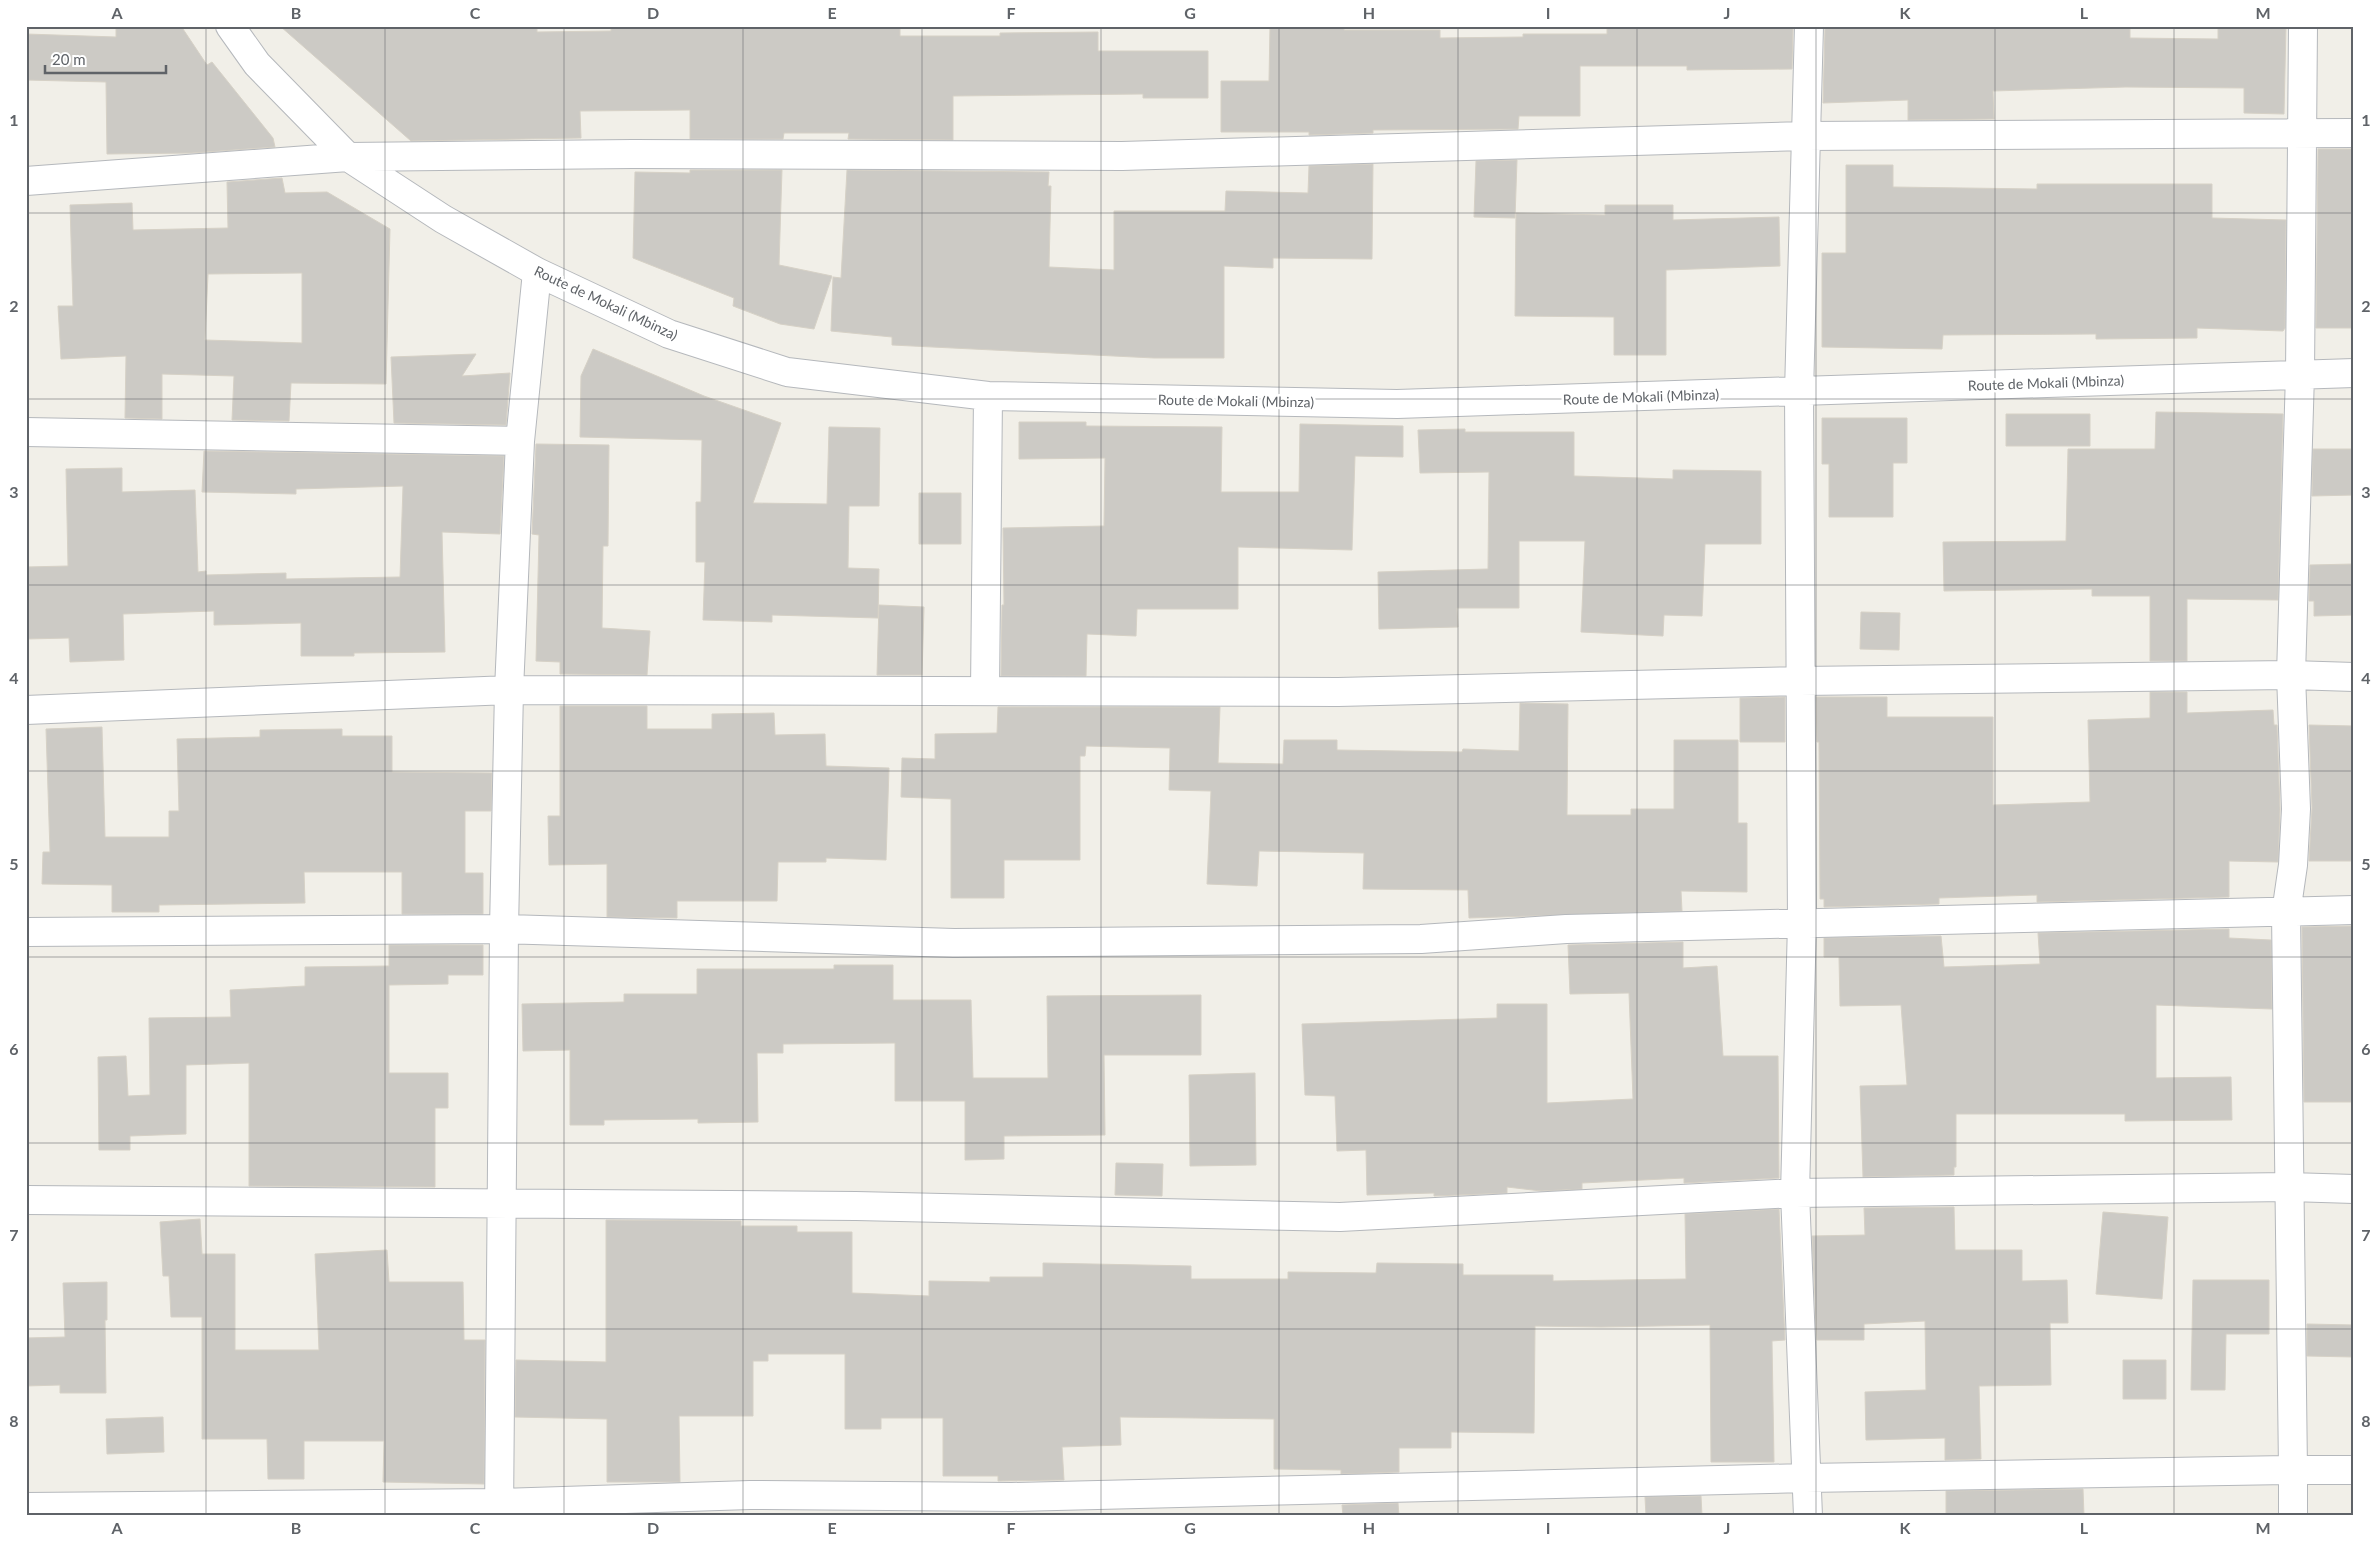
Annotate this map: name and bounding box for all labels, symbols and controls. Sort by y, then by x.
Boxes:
text: A [110,3,123,22]
text: B [291,3,301,22]
text: C [470,3,481,22]
text: D [647,3,659,22]
text: E [827,3,837,22]
text: F [1006,3,1016,22]
text: G [1184,3,1196,22]
text: H [1363,3,1375,22]
text: I [1546,3,1550,22]
text: J [1724,3,1730,22]
text: K [1900,3,1912,22]
text: L [2080,3,2089,22]
text: M [2255,3,2271,22]
scale bar [45,42,166,74]
text: 20 m [52,50,86,68]
text: 1 [9,110,19,129]
text: 1 [2361,110,2371,129]
street label: Route de Mokali (Mbinza) [532,262,681,343]
text: 2 [9,296,19,315]
text: 2 [2361,296,2371,315]
street label: Route de Mokali (Mbinza) [1968,371,2125,394]
street label: Route de Mokali (Mbinza) [1563,385,1720,408]
street label: Route de Mokali (Mbinza) [1158,391,1315,410]
text: 3 [9,482,19,501]
text: 3 [2361,482,2371,501]
text: 4 [9,668,19,687]
text: 4 [2361,668,2371,687]
text: 5 [9,854,19,873]
text: 5 [2361,854,2371,873]
text: 6 [9,1039,19,1058]
text: 6 [2361,1039,2371,1058]
text: 7 [9,1225,19,1244]
text: 7 [2361,1225,2371,1244]
text: 8 [9,1411,19,1430]
text: 8 [2361,1411,2371,1430]
text: A [110,1518,123,1537]
text: B [291,1518,301,1537]
text: C [470,1518,481,1537]
text: D [647,1518,659,1537]
text: E [827,1518,837,1537]
text: F [1006,1518,1016,1537]
text: G [1184,1518,1196,1537]
text: H [1363,1518,1375,1537]
text: I [1546,1518,1550,1537]
text: J [1724,1518,1730,1537]
text: K [1900,1518,1912,1537]
text: L [2080,1518,2089,1537]
text: M [2255,1518,2271,1537]

